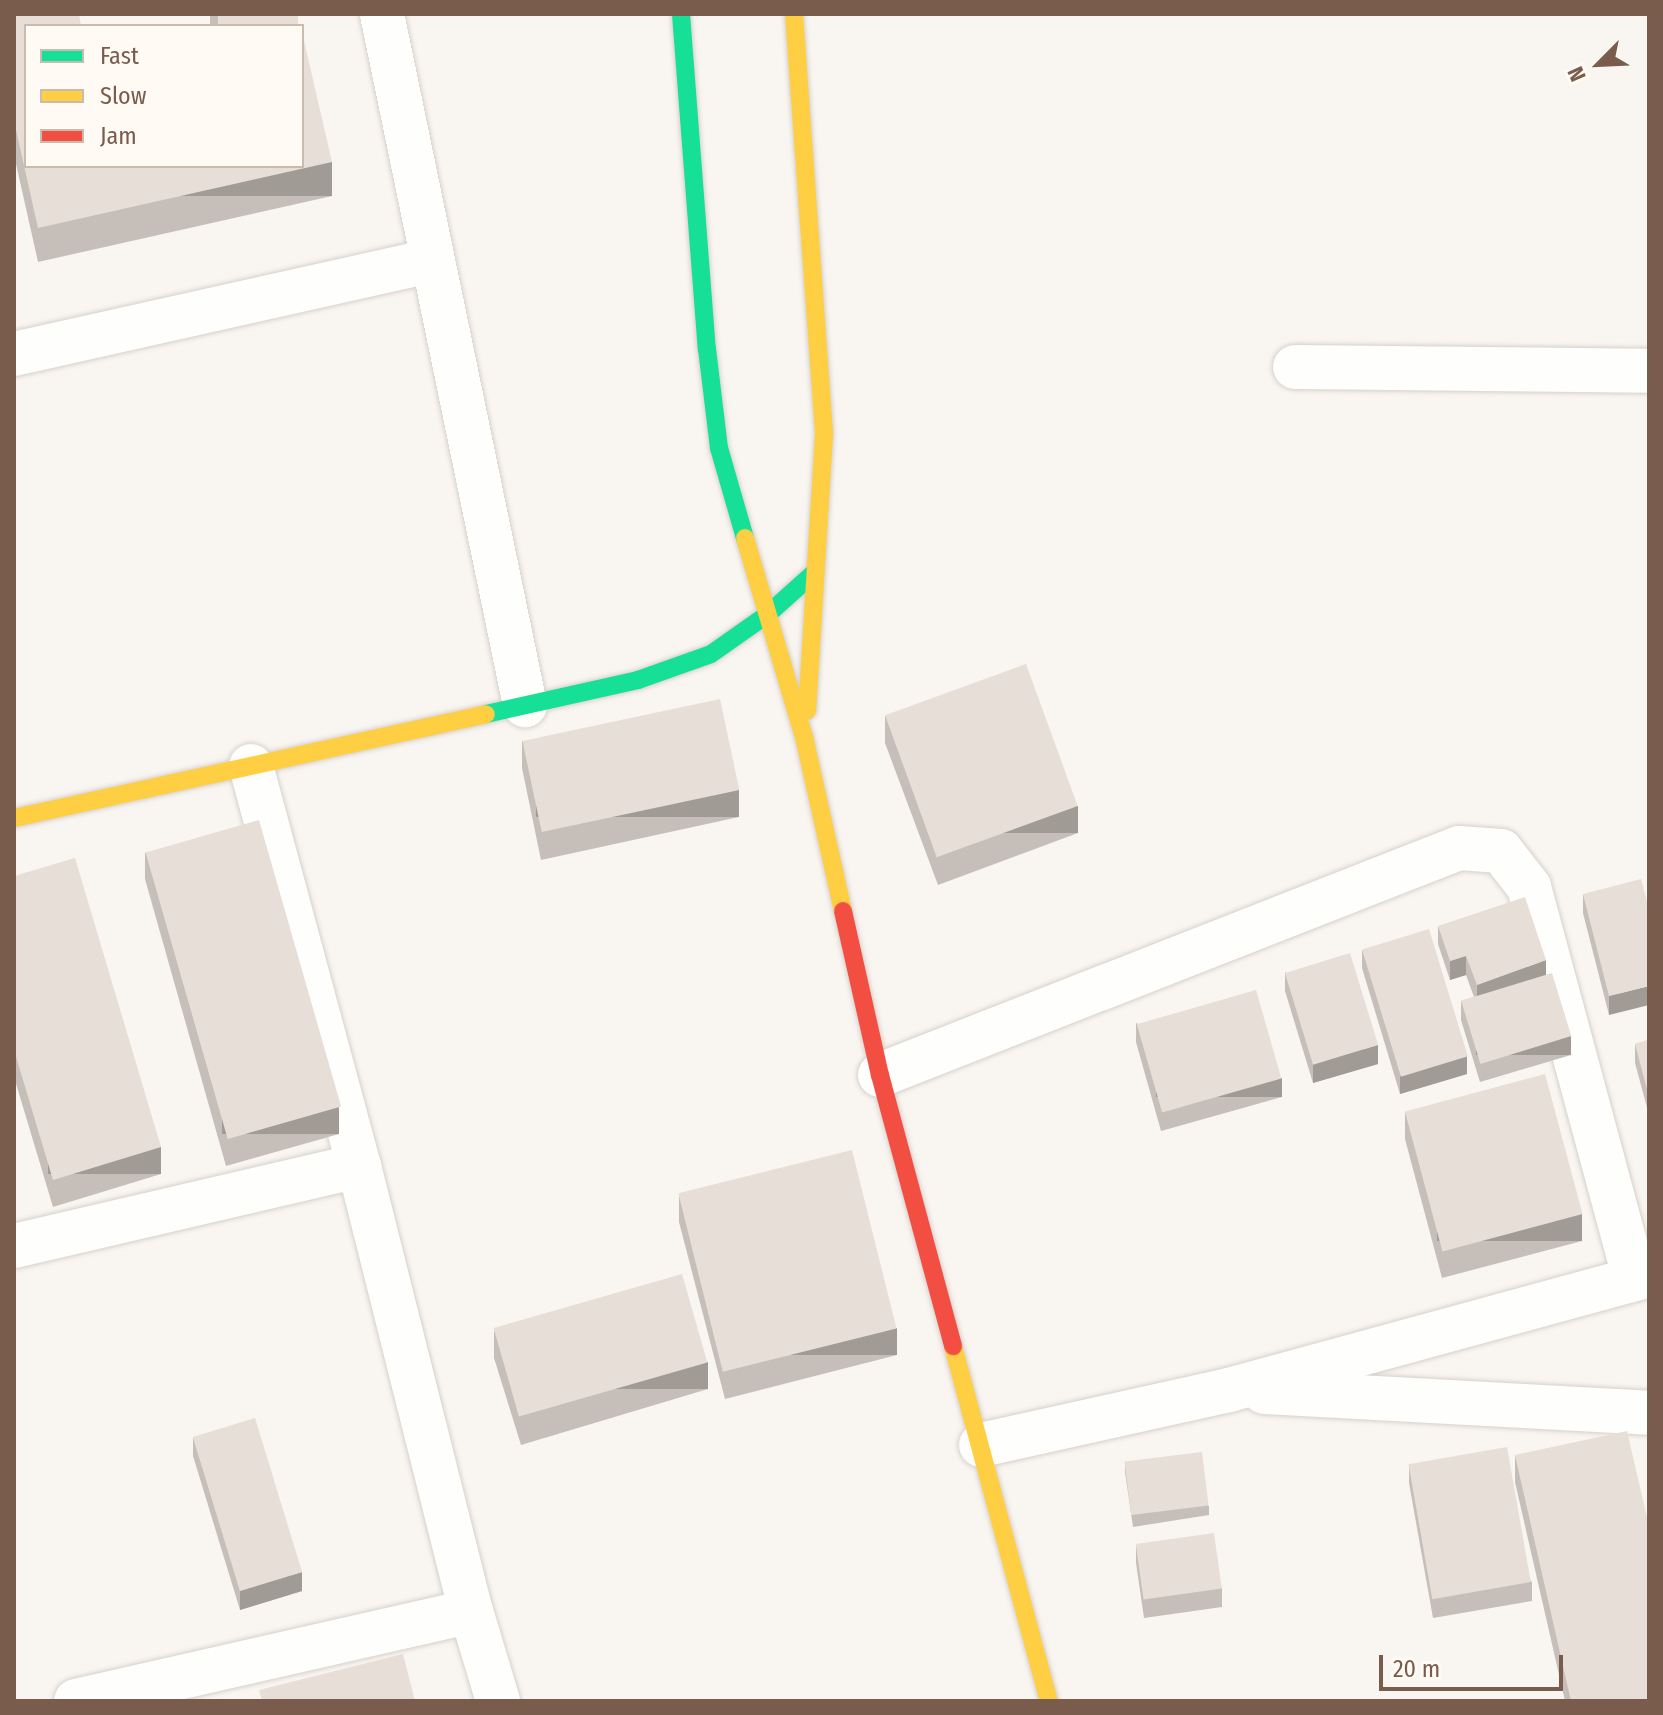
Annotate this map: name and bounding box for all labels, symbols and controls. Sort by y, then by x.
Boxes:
legend [24,24,304,168]
north arrow [1559,24,1639,104]
text: Fast [100,42,139,70]
text: N [1562,62,1592,85]
text: Slow [100,82,146,110]
text: Jam [100,122,137,150]
scale bar [1383,1639,1567,1689]
text: 20 m [1393,1655,1440,1683]

